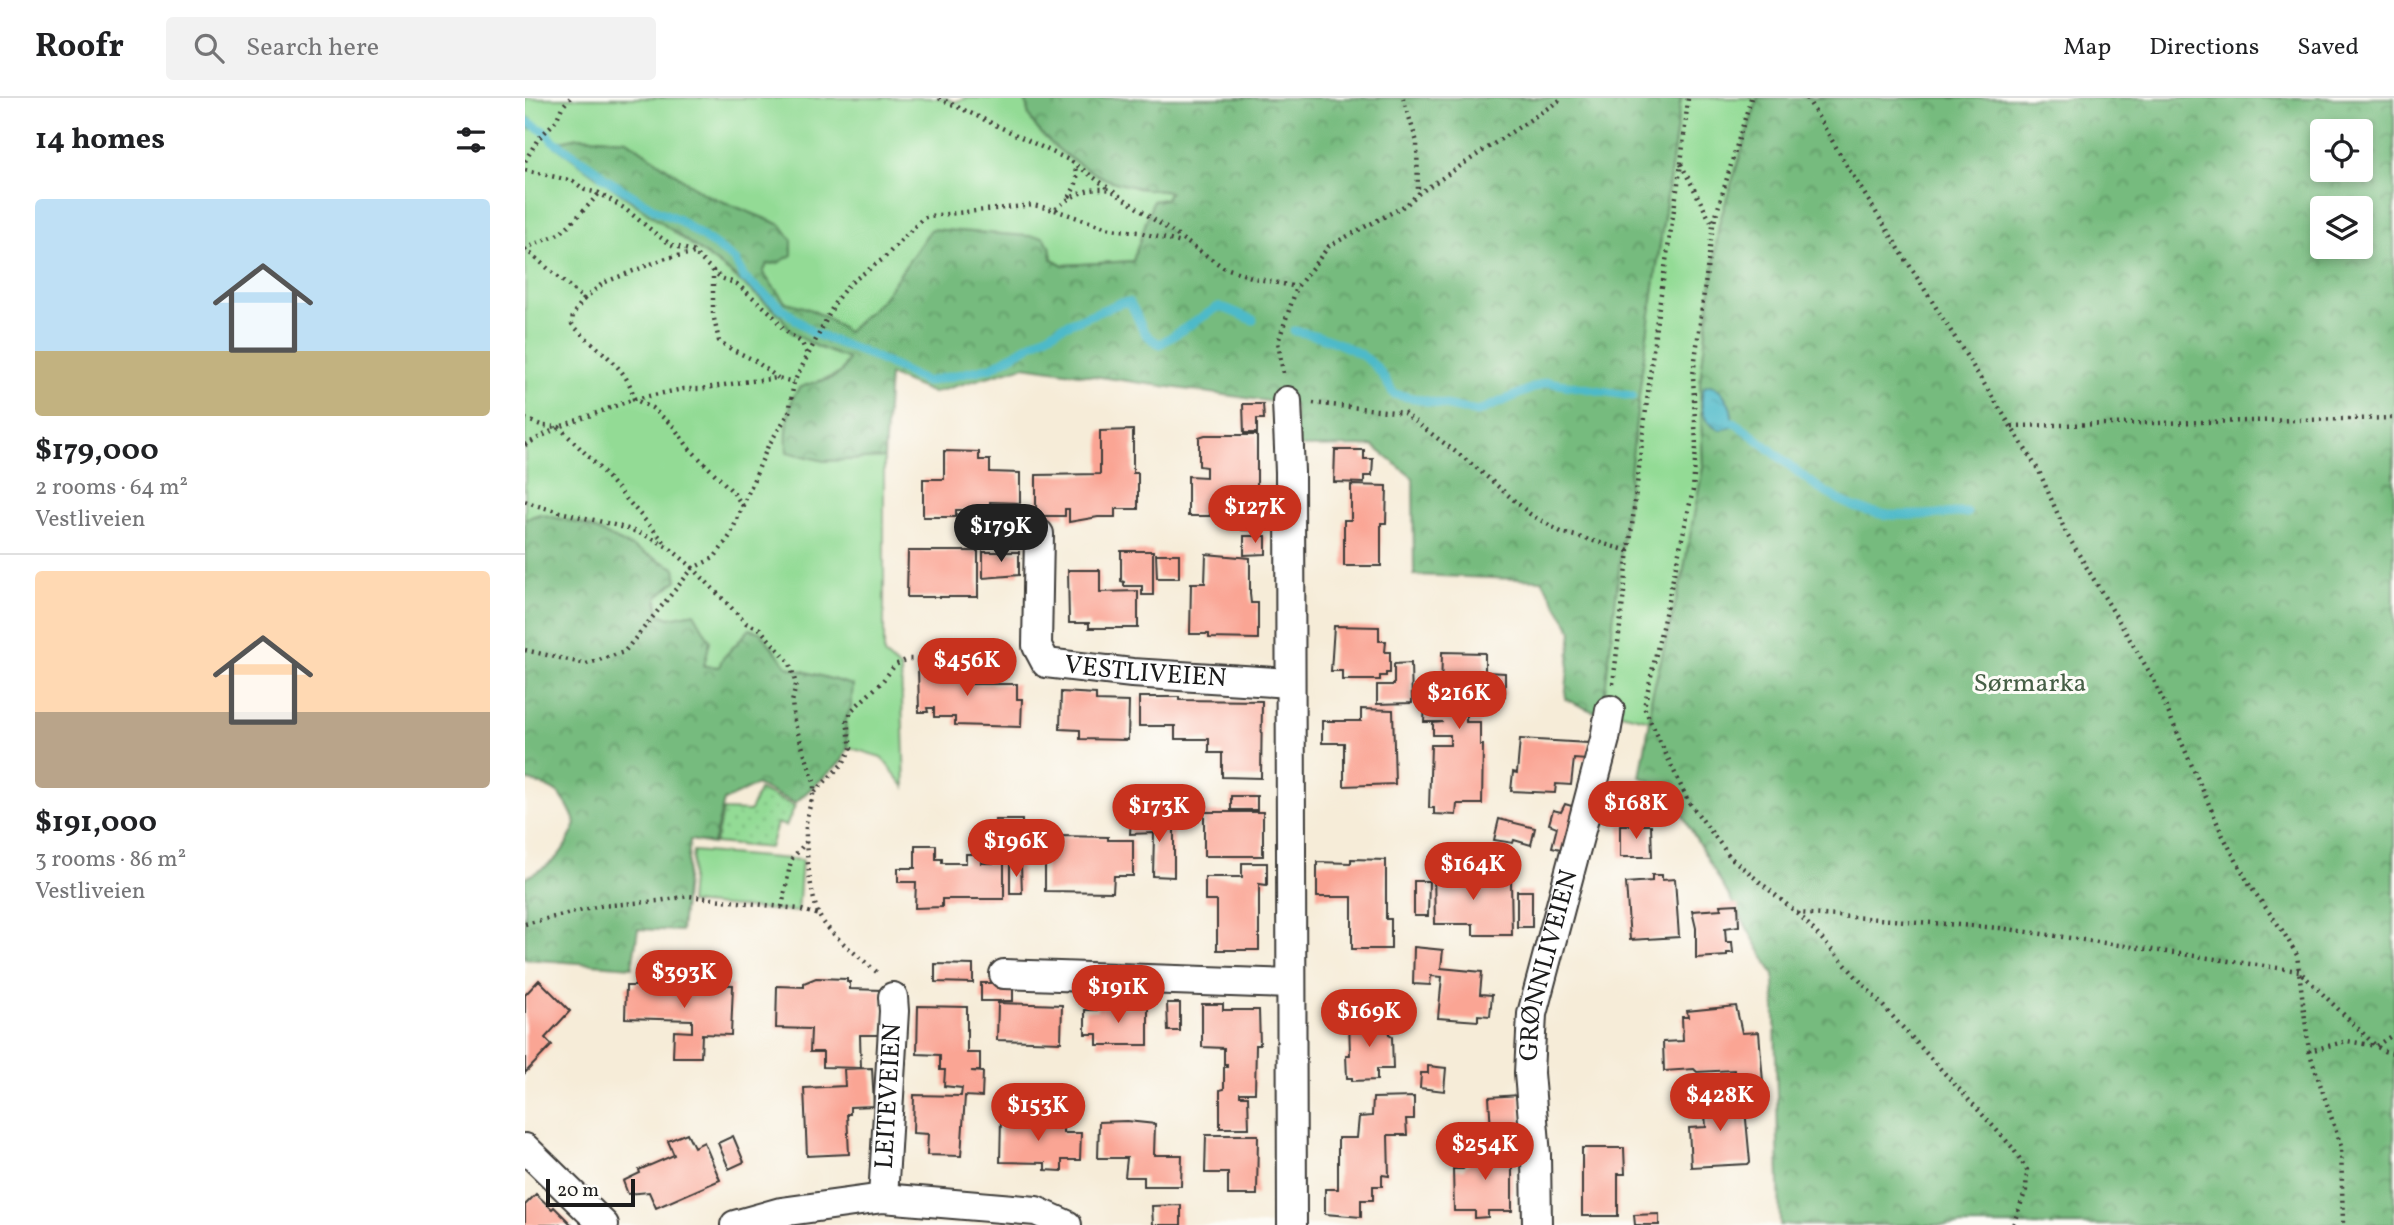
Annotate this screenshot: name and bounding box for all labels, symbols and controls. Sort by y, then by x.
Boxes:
search box [166,17,656,80]
text: Roofr [35,25,124,71]
icon: search [190,29,228,67]
text: Search here [246,30,379,66]
text: Map [2063,31,2111,65]
text: Directions [2149,31,2259,65]
text: Saved [2297,31,2359,65]
text: 14 homes [35,119,165,161]
map controls [2310,119,2373,259]
button: locate [2310,119,2373,182]
icon: filters [452,121,490,159]
button: layers [2310,196,2373,259]
icon: home [200,245,326,371]
text: $179,000 [35,430,159,472]
text: 2 rooms · 64 m² [35,472,188,504]
pin: $127K [1206,486,1304,545]
text: $127K [1224,492,1286,524]
text: Vestliveien [35,504,146,536]
pin: $179K [952,504,1050,564]
text: $179K [970,511,1032,543]
icon: home [200,617,326,743]
pin: $456K [918,638,1016,698]
text: $456K [934,645,1000,677]
street label: VESTLIVEIEN [1062,647,1227,697]
park label: Sørmarka [1973,666,2087,702]
pin: $216K [1410,672,1508,731]
text: $216K [1427,678,1491,710]
pin: $168K [1587,782,1685,841]
pin: $173K [1110,784,1208,844]
text: $168K [1604,788,1668,820]
text: $173K [1128,791,1190,823]
text: $191,000 [35,802,157,844]
pin: $196K [967,820,1065,879]
text: $196K [984,826,1048,858]
pin: $164K [1424,842,1522,902]
text: 3 rooms · 86 m² [35,844,186,876]
text: $164K [1441,849,1505,881]
street label: GRØNNLIVEIEN [1512,866,1588,1062]
text: Vestliveien [35,876,146,908]
pin: $393K [635,950,733,1010]
text: $393K [651,957,717,989]
pin: $191K [1069,965,1167,1025]
text: $191K [1088,972,1148,1004]
pin: $169K [1320,990,1418,1049]
text: $169K [1337,996,1401,1028]
street label: LEITEVEIEN [867,1022,911,1170]
pin: $428K [1671,1074,1769,1133]
text: $428K [1686,1080,1754,1112]
pin: $153K [989,1084,1087,1143]
text: $153K [1007,1090,1069,1122]
pin: $254K [1436,1122,1534,1182]
text: $254K [1452,1129,1518,1161]
scale bar [546,1176,635,1208]
text: 20 m [557,1178,599,1204]

